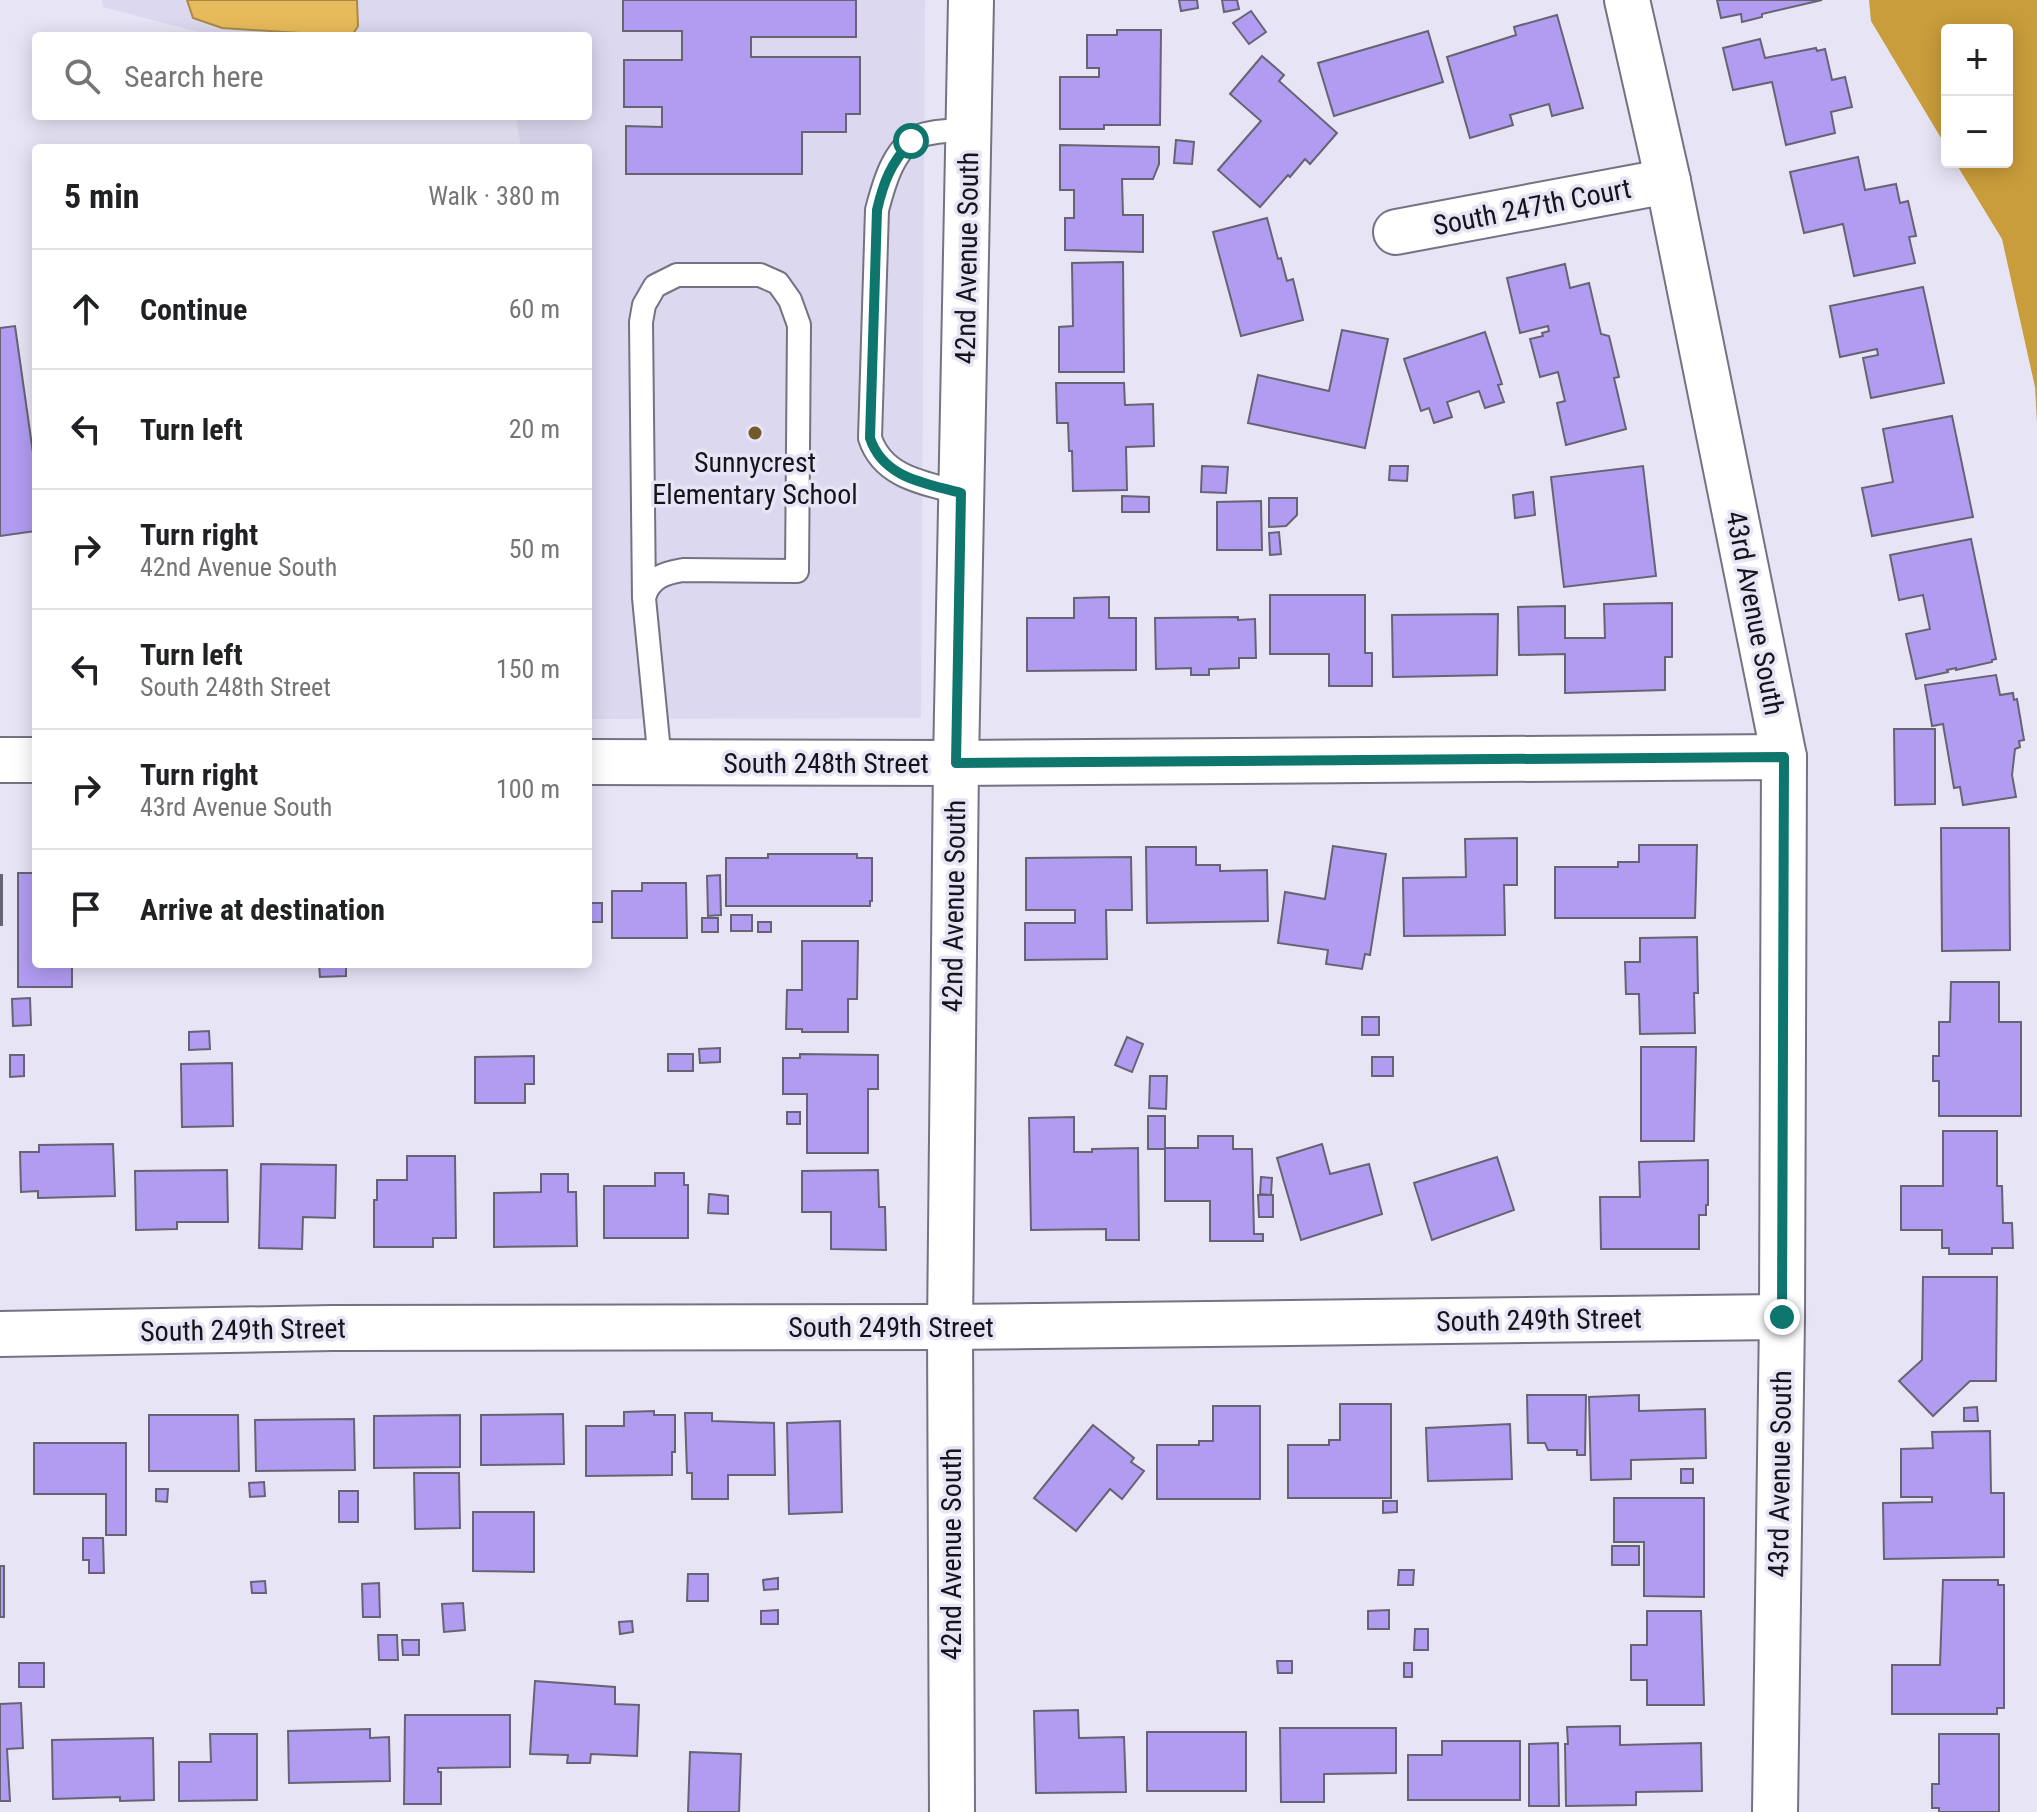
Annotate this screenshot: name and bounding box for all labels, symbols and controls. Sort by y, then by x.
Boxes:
map controls [1941,24,2013,168]
button: + [1941,24,2013,96]
search box [32,32,592,120]
icon: search [60,54,104,98]
text: Search here [124,59,264,94]
button: − [1941,96,2013,168]
route start [893,123,929,159]
street label: 42nd Avenue South [949,151,985,365]
street label: South 247th Court [1430,172,1634,242]
text: 5 min [64,176,140,216]
text: Walk · 380 m [428,181,560,211]
icon: ahead [64,287,108,331]
text: Continue [140,292,247,327]
text: 60 m [509,294,560,324]
icon: left [64,407,108,451]
text: Turn left [140,412,243,447]
text: 20 m [509,414,560,444]
marker: Sunnycrest Elementary School [746,424,764,442]
place label: Sunnycrest Elementary School [652,446,858,511]
street label: 43rd Avenue South [1719,508,1791,718]
text: Turn right [140,517,258,552]
icon: right [64,527,108,571]
text: 50 m [509,534,560,564]
text: 42nd Avenue South [140,552,337,582]
text: Turn left [140,637,243,672]
icon: left [64,647,108,691]
text: 150 m [496,654,560,684]
text: South 248th Street [140,672,331,702]
street label: South 248th Street [723,747,929,780]
text: Turn right [140,757,258,792]
icon: right [64,767,108,811]
text: 100 m [496,774,560,804]
text: 43rd Avenue South [140,792,332,822]
street label: 42nd Avenue South [936,799,972,1013]
icon: arrive [64,887,108,931]
text: Arrive at destination [140,892,385,927]
route end [1764,1299,1800,1335]
street label: South 249th Street [1436,1302,1642,1338]
street label: South 249th Street [788,1311,994,1344]
street label: South 249th Street [140,1312,346,1348]
street label: 43rd Avenue South [1762,1370,1798,1578]
street label: 42nd Avenue South [935,1448,968,1660]

